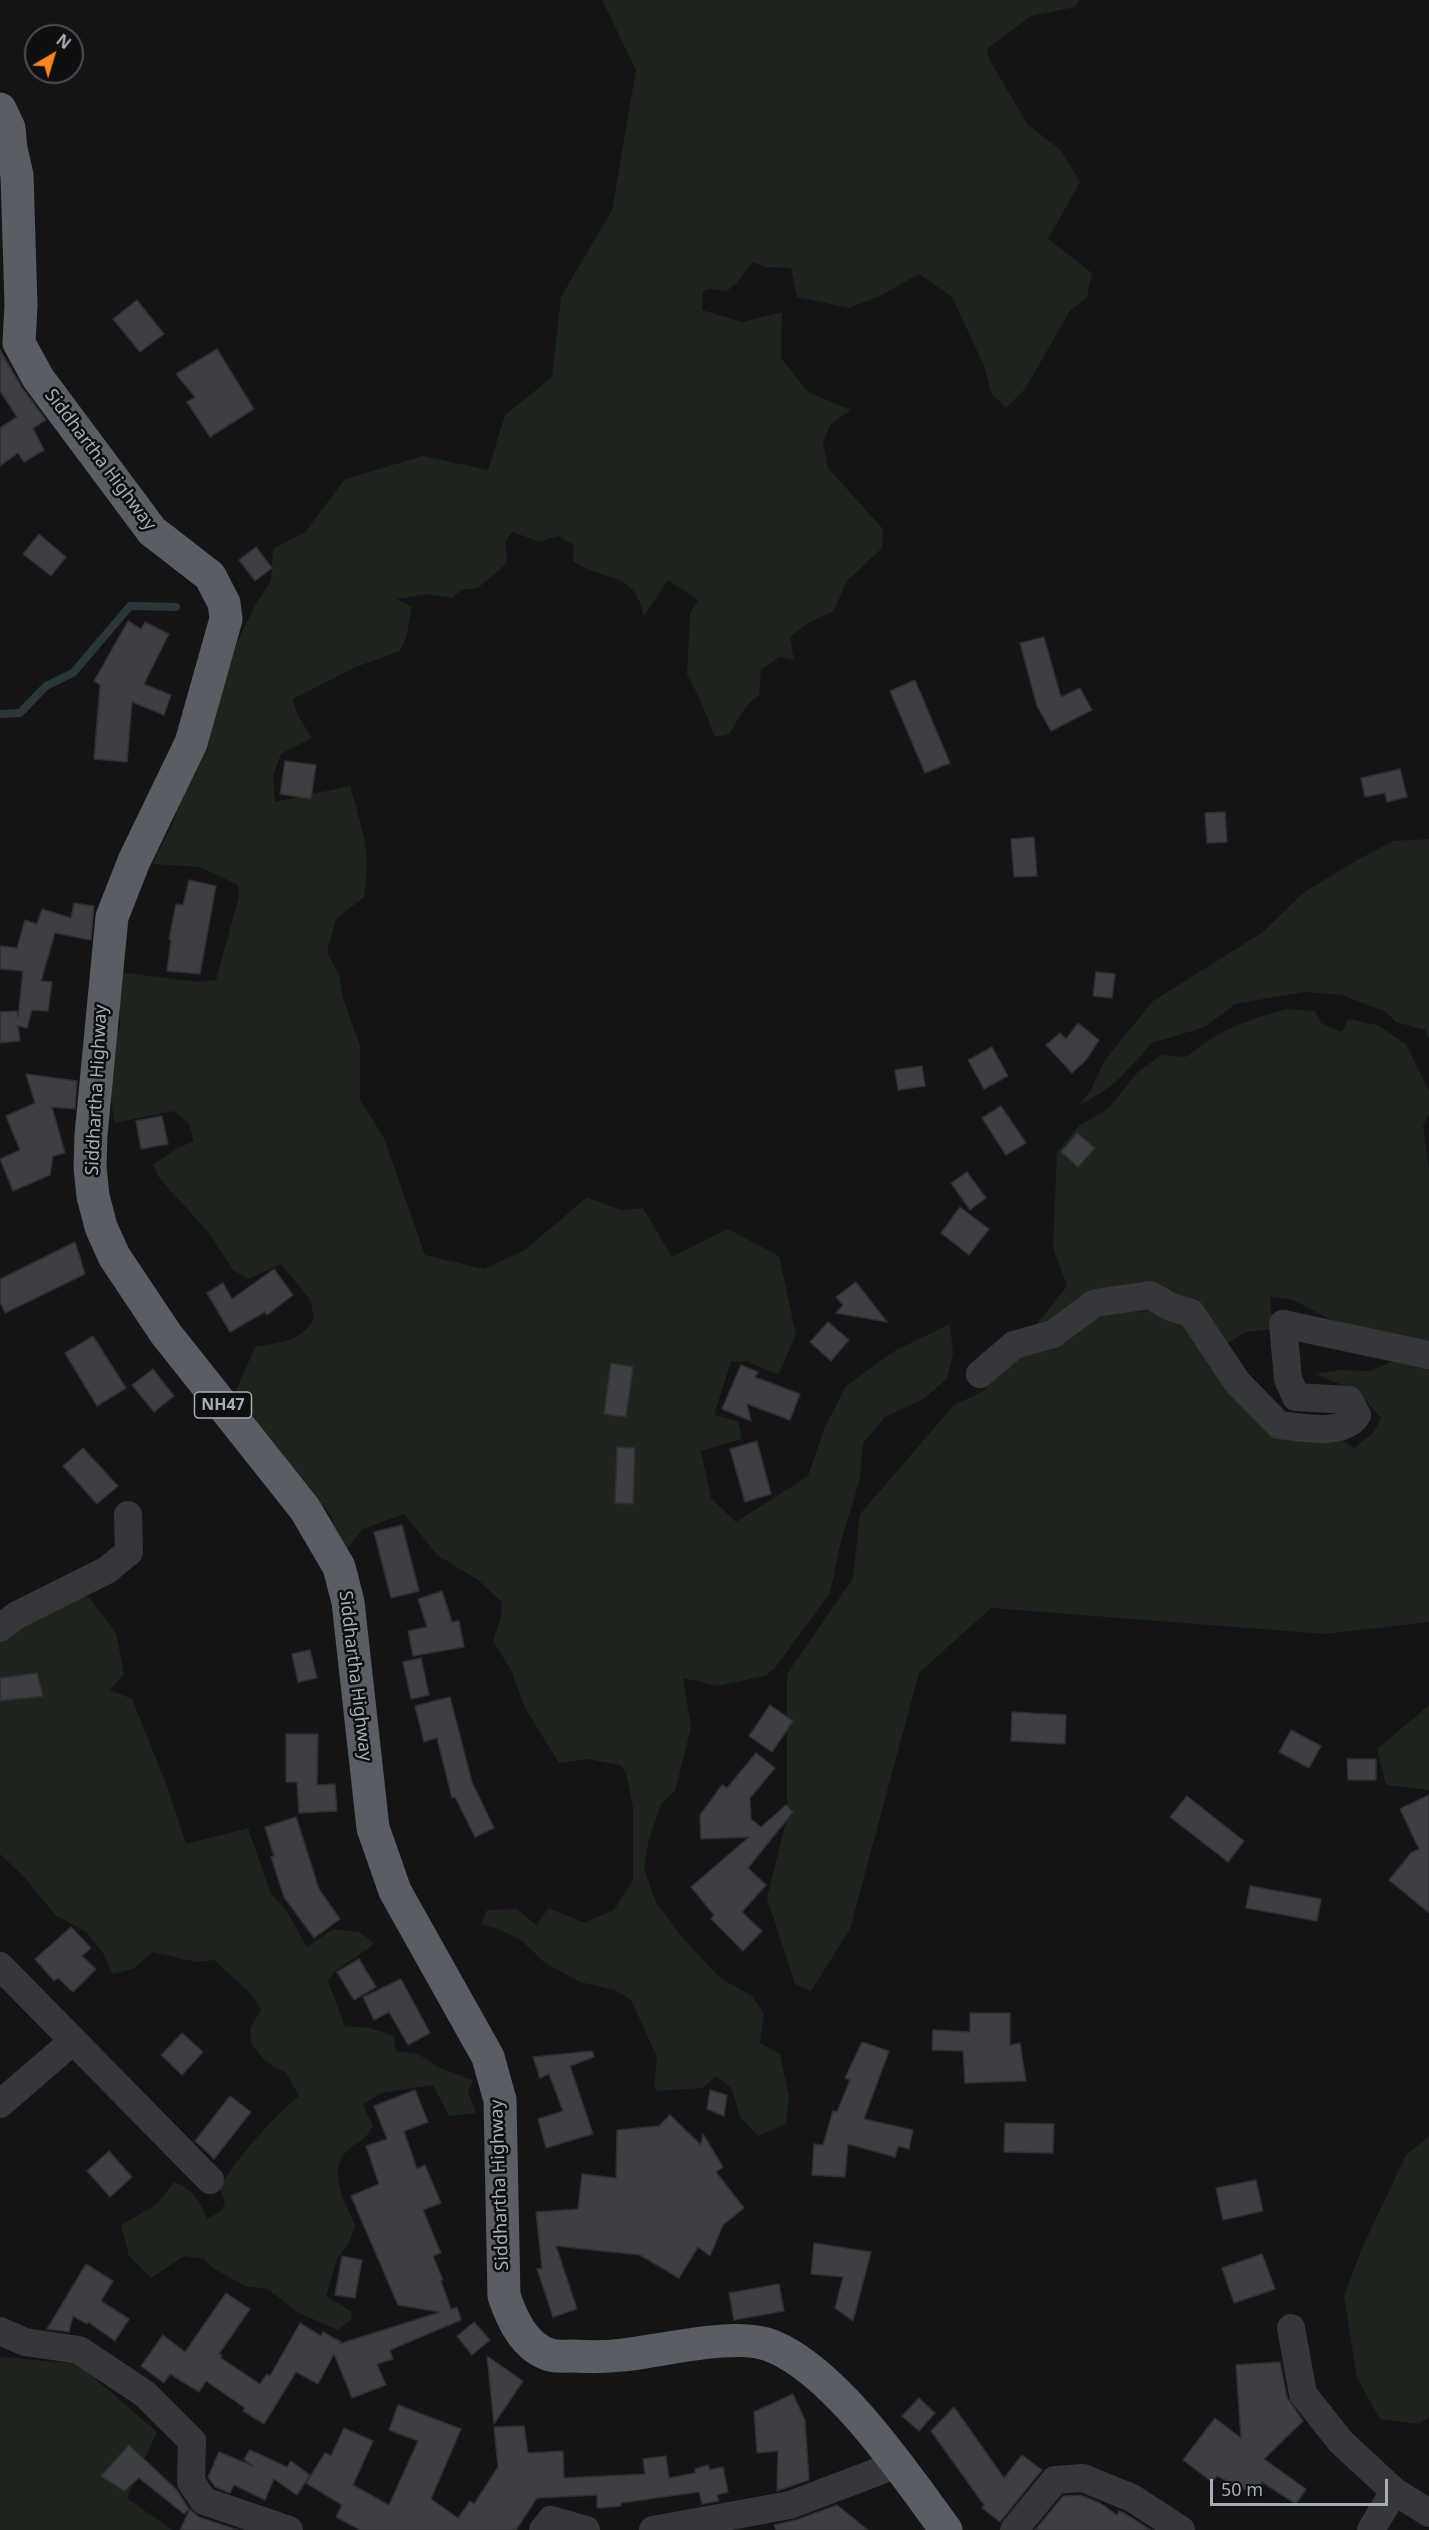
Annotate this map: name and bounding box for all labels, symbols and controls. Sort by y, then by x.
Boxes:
north arrow [24,24,84,84]
text: N [52,29,76,54]
street label: Siddhartha Highway [40,385,160,535]
street label: Siddhartha Highway [82,1004,112,1176]
road number: NH47 [194,1392,252,1418]
street label: Siddhartha Highway [334,1590,376,1762]
street label: Siddhartha Highway [486,2099,514,2271]
scale bar [1213,2467,1392,2505]
text: 50 m [1221,2477,1263,2501]

